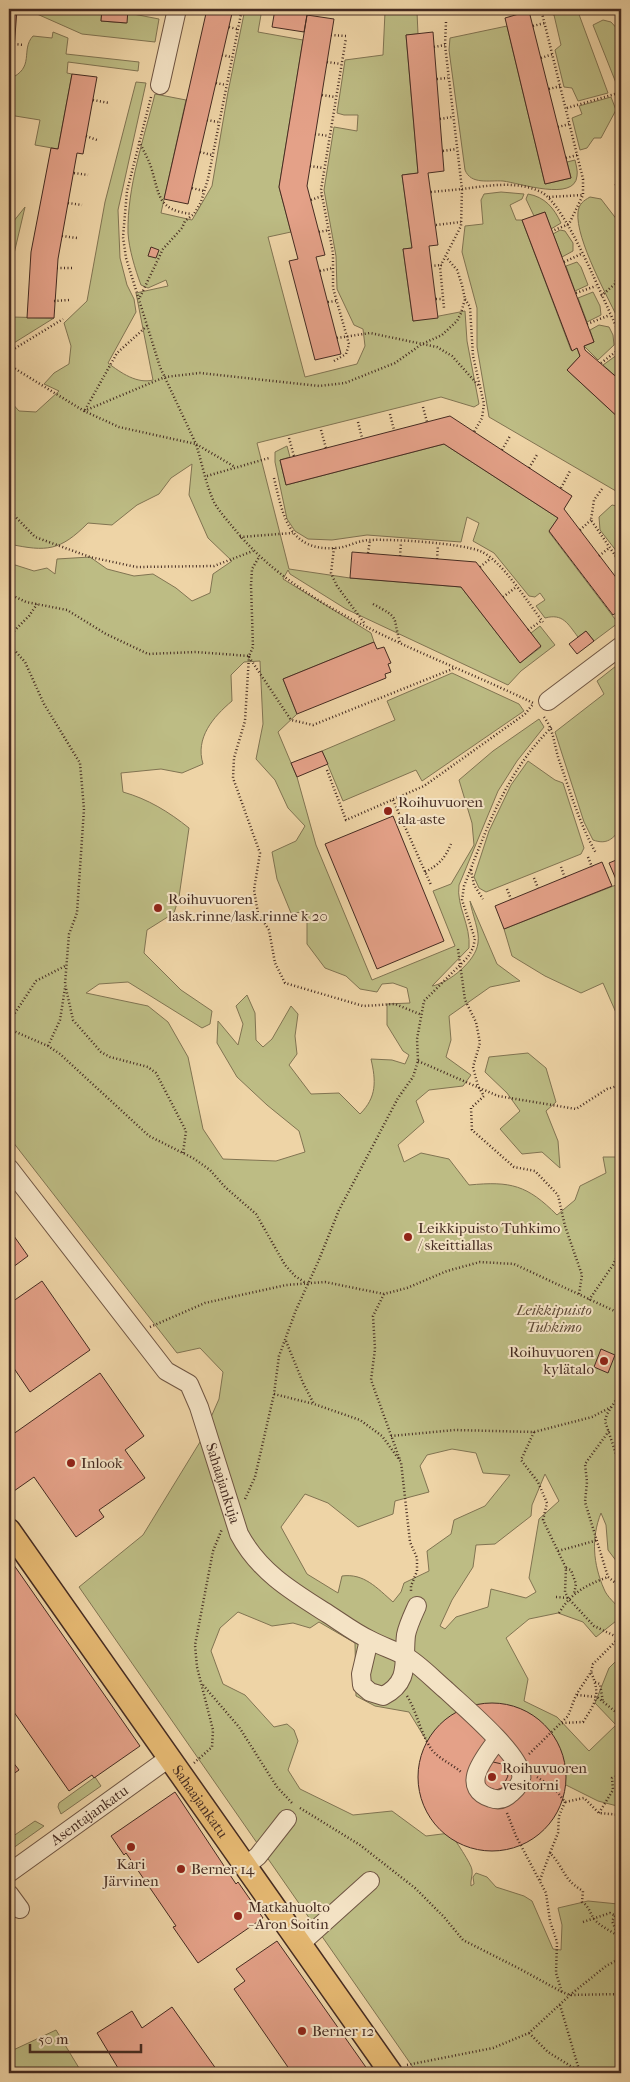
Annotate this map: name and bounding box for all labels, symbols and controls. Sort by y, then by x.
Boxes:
place label: Roihuvuoren ala-aste [398,793,483,828]
marker: Roihuvuoren ala-aste [382,805,394,817]
place label: Roihuvuoren lask.rinne/lask.rinne k 20 [167,890,328,925]
marker: Roihuvuoren lask.rinne/lask.rinne k 20 [152,902,164,914]
place label: Leikkipuisto Tuhkimo / skeittiallas [417,1219,561,1254]
marker: Leikkipuisto Tuhkimo / skeittiallas [402,1231,414,1243]
park label: Leikkipuisto Tuhkimo [515,1301,592,1336]
place label: Roihuvuoren kylätalo [509,1343,594,1378]
marker: Roihuvuoren kylätalo [598,1355,610,1367]
street label: Sahaajankuja [202,1441,244,1527]
place label: Inlook [81,1454,123,1472]
marker: Inlook [65,1457,77,1469]
place label: Roihuvuoren vesitorni [502,1759,587,1794]
street label: Sahaajankatu [168,1762,232,1842]
marker: Roihuvuoren vesitorni [486,1771,498,1783]
street label: Asentajankatu [46,1781,132,1850]
marker: Kari Järvinen [125,1841,137,1853]
place label: Kari Järvinen [102,1855,159,1890]
place label: Berner 14 [191,1860,256,1878]
marker: Berner 14 [175,1863,187,1875]
place label: Matkahuolto - Aron Soitin [248,1898,330,1933]
marker: Matkahuolto - Aron Soitin [232,1910,244,1922]
scale bar [30,2022,141,2054]
place label: Berner 12 [312,2022,375,2040]
marker: Berner 12 [296,2025,308,2037]
text: 50 m [38,2030,69,2048]

